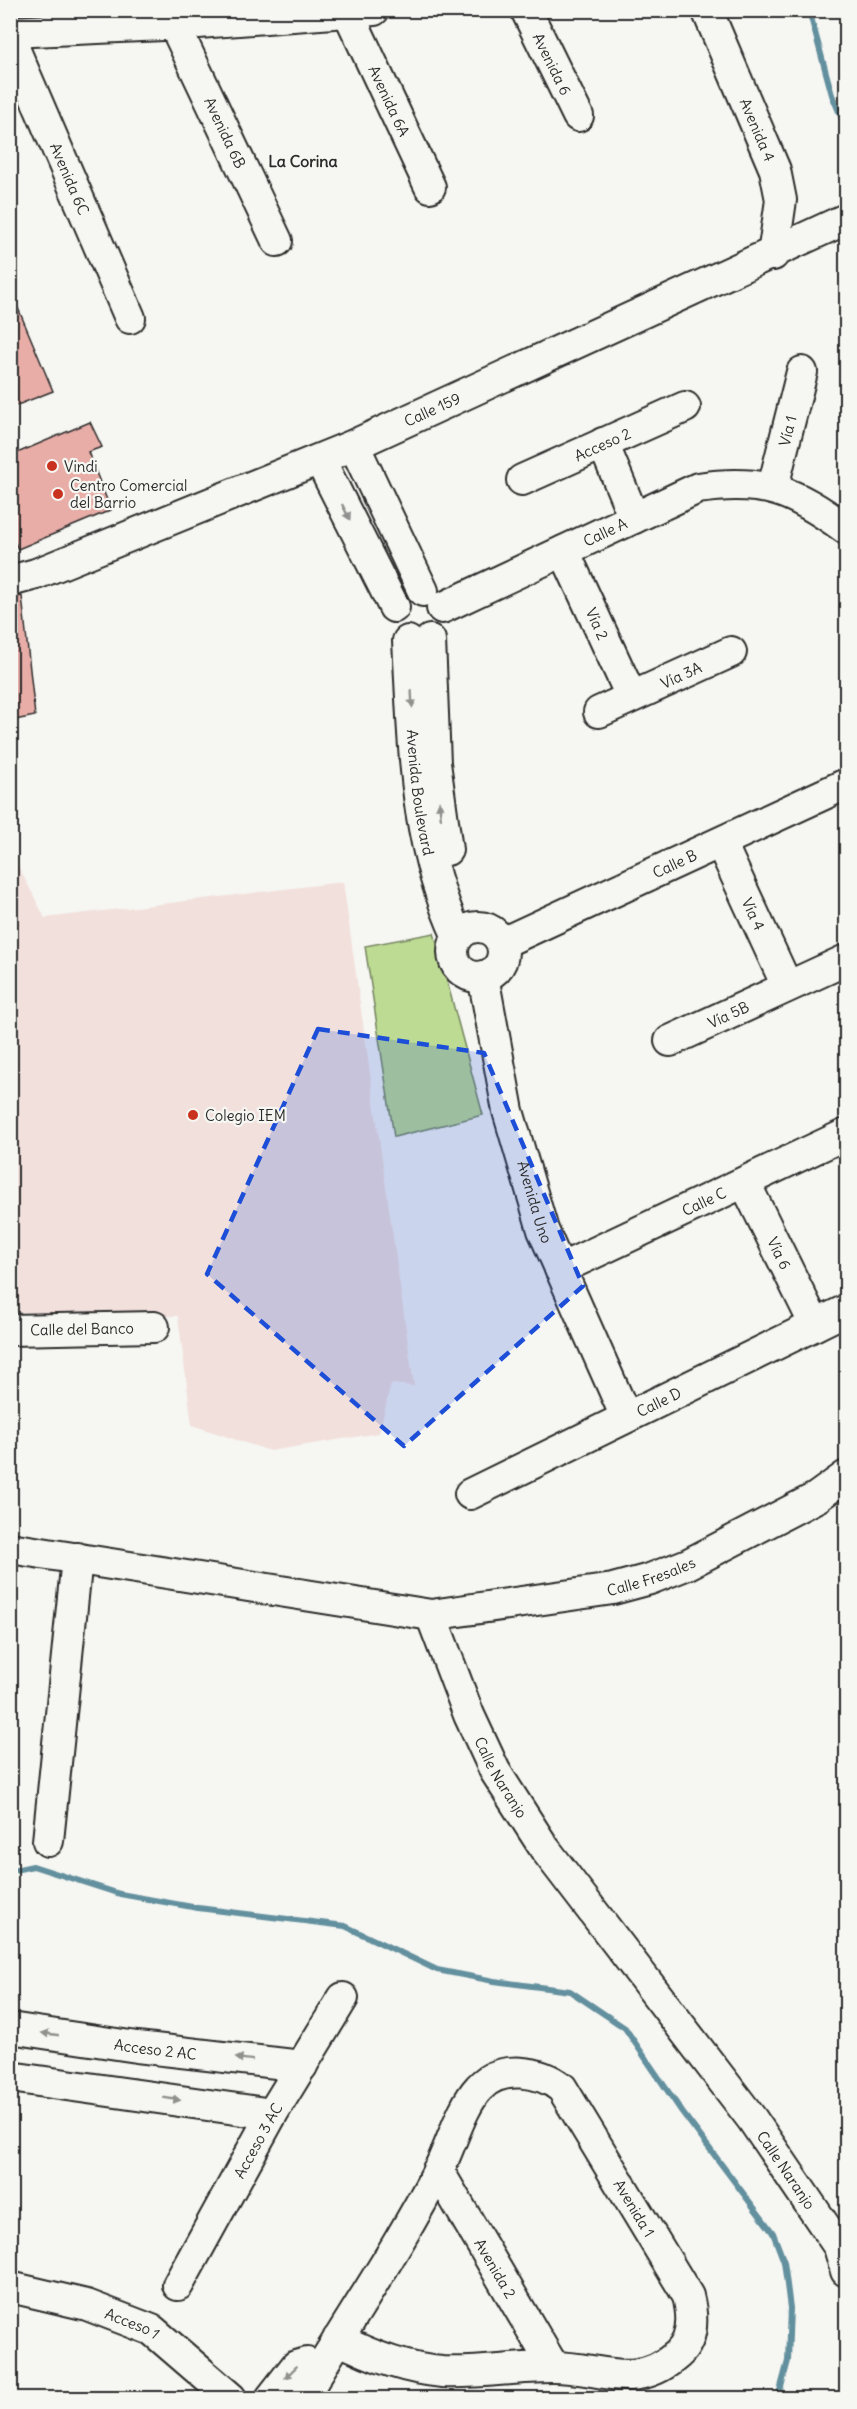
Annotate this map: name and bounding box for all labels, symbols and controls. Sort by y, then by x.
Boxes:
street label: Avenida 6 [529,30,576,98]
street label: Avenida 6A [365,62,415,140]
street label: Avenida 6B [200,94,251,171]
street label: Avenida 4 [736,95,780,164]
street label: Avenida 6C [46,140,94,218]
district label: La Corina [268,151,338,171]
street label: Calle 159 [401,388,463,430]
street label: Vía 1 [774,413,800,448]
street label: Acceso 2 [571,423,633,465]
place label: Vindi [64,457,98,476]
marker: Vindi [45,459,59,473]
place label: Centro Comercial del Barrio [70,476,187,512]
marker: Centro Comercial del Barrio [51,487,65,501]
one-way arrow [342,503,351,520]
street label: Calle A [580,513,630,550]
street label: Vía 2 [582,605,613,643]
street label: Vía 3A [657,657,705,692]
one-way arrow [407,689,416,708]
street label: Avenida Boulevard [403,729,439,857]
one-way arrow [435,800,445,819]
street label: Calle B [649,845,700,882]
street label: Vía 4 [738,895,769,933]
street label: Vía 5B [704,996,752,1032]
place label: Colegio IEM [205,1106,286,1125]
marker: Colegio IEM [186,1108,200,1122]
street label: Avenida Uno [514,1158,557,1246]
street label: Calle C [679,1183,729,1220]
street label: Vía 6 [764,1234,795,1272]
street label: Calle del Banco [30,1318,134,1339]
street label: Calle D [633,1383,684,1421]
street label: Calle Fresales [606,1552,699,1599]
street label: Calle Naranjo [471,1733,532,1821]
one-way arrow [41,2029,60,2038]
street label: Acceso 2 AC [113,2034,198,2063]
one-way arrow [234,2054,253,2064]
one-way arrow [163,2095,182,2104]
street label: Acceso 3 AC [229,2099,286,2181]
street label: Calle Naranjo [753,2127,820,2213]
street label: Avenida 1 [610,2176,659,2240]
street label: Avenida 2 [471,2235,521,2302]
street label: Acceso 1 [102,2303,164,2342]
one-way arrow [284,2365,298,2380]

